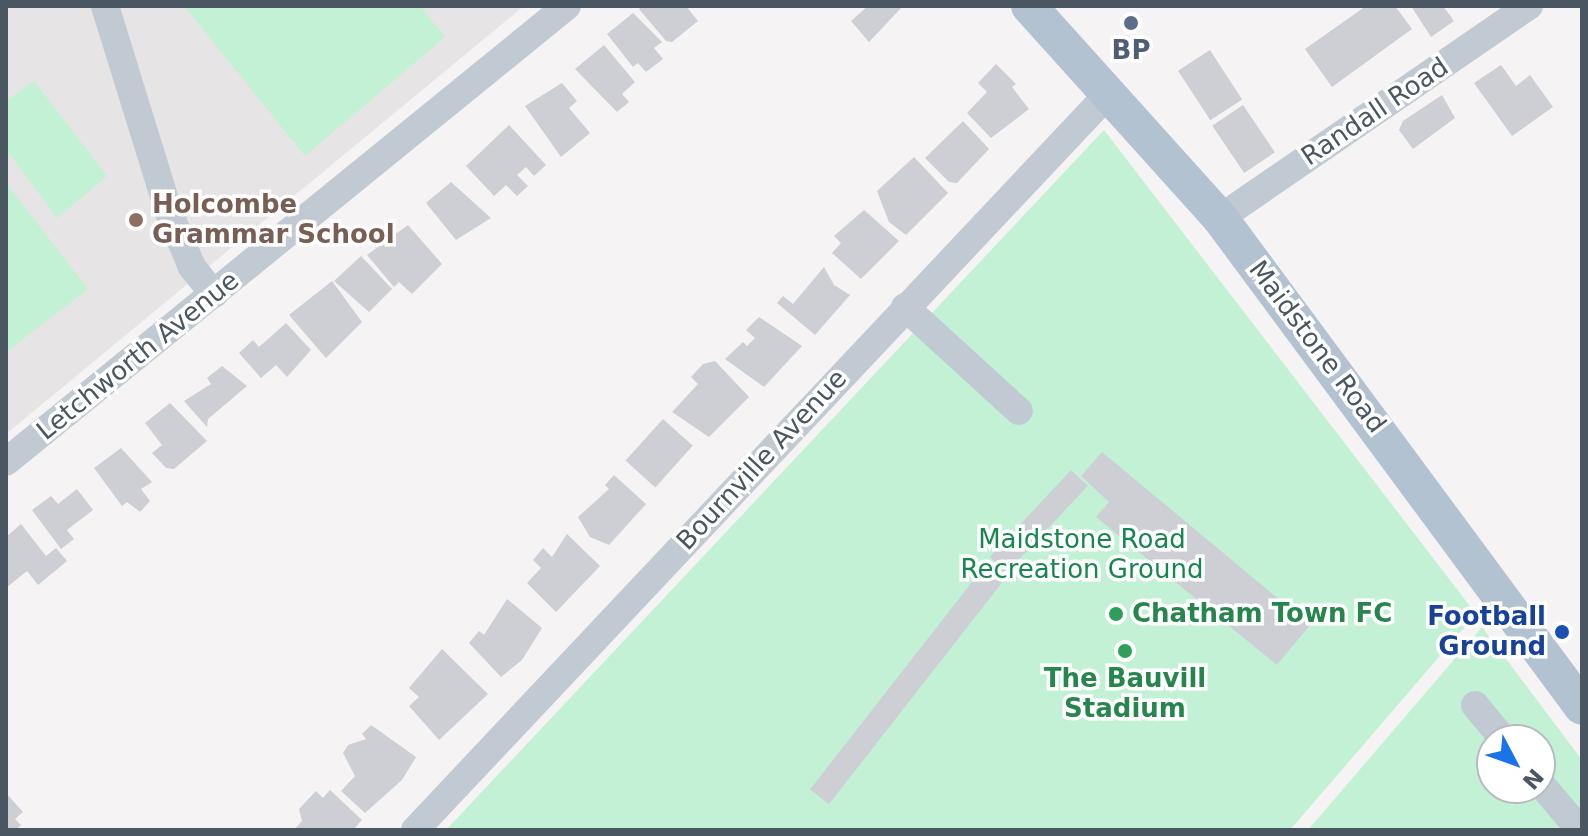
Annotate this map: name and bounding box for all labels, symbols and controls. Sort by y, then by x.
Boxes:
marker: BP [1122,14,1140,32]
place label: BP [1112,35,1150,67]
street label: Randall Road [1296,51,1454,173]
place label: Holcombe Grammar School [152,189,395,250]
marker: Holcombe Grammar School [127,211,145,229]
street label: Maidstone Road [1242,255,1392,439]
street label: Letchworth Avenue [31,265,245,447]
street label: Bournville Avenue [671,363,853,557]
park label: Maidstone Road Recreation Ground [961,524,1203,586]
place label: Chatham Town FC [1132,598,1392,630]
place label: Football Ground [1427,601,1546,662]
marker: Chatham Town FC [1107,605,1125,623]
marker: Football Ground [1553,623,1571,641]
marker: The Bauvill Stadium [1116,642,1134,660]
place label: The Bauvill Stadium [1044,663,1206,724]
north arrow [1476,724,1556,804]
text: N [1518,764,1548,794]

